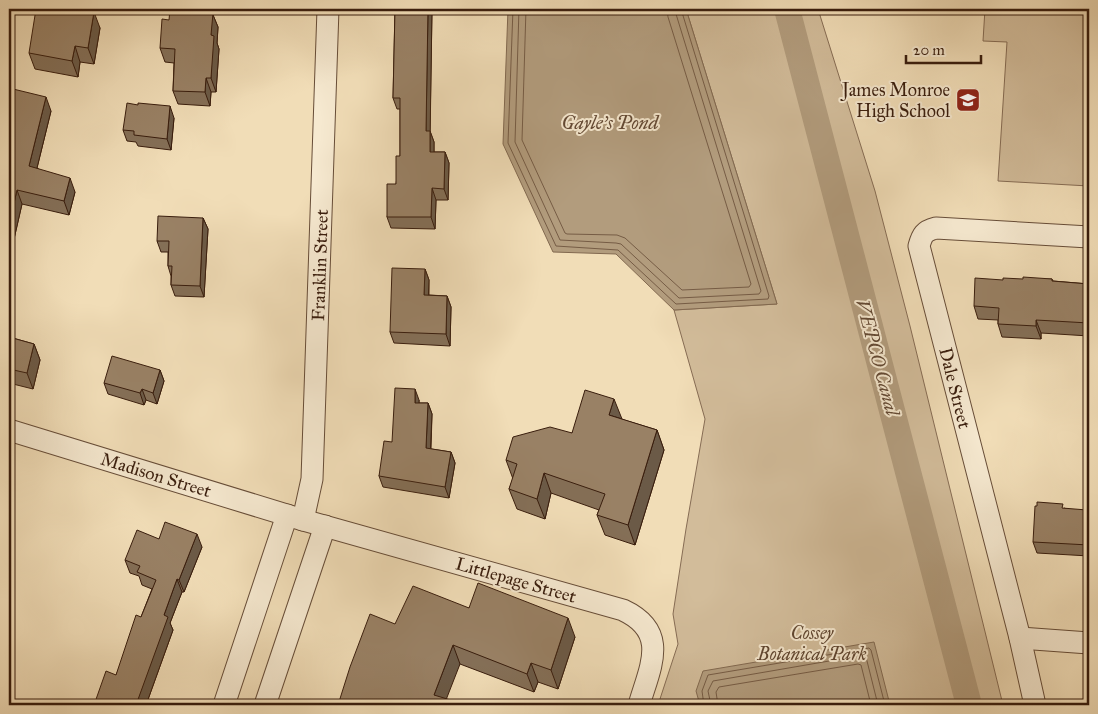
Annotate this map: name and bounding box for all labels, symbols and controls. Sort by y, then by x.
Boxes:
scale bar [906,32,980,64]
text: 20 m [913,41,945,59]
place label: James Monroe High School [840,79,950,123]
school or university icon: James Monroe High School [955,87,981,113]
water label: Gayle's Pond [562,111,660,134]
street label: Franklin Street [307,208,333,321]
water label: VEPCO Canal [851,296,905,420]
street label: Dale Street [934,345,976,431]
street label: Madison Street [98,448,214,502]
street label: Littlepage Street [453,552,579,609]
park label: Cossey Botanical Park [757,622,866,665]

